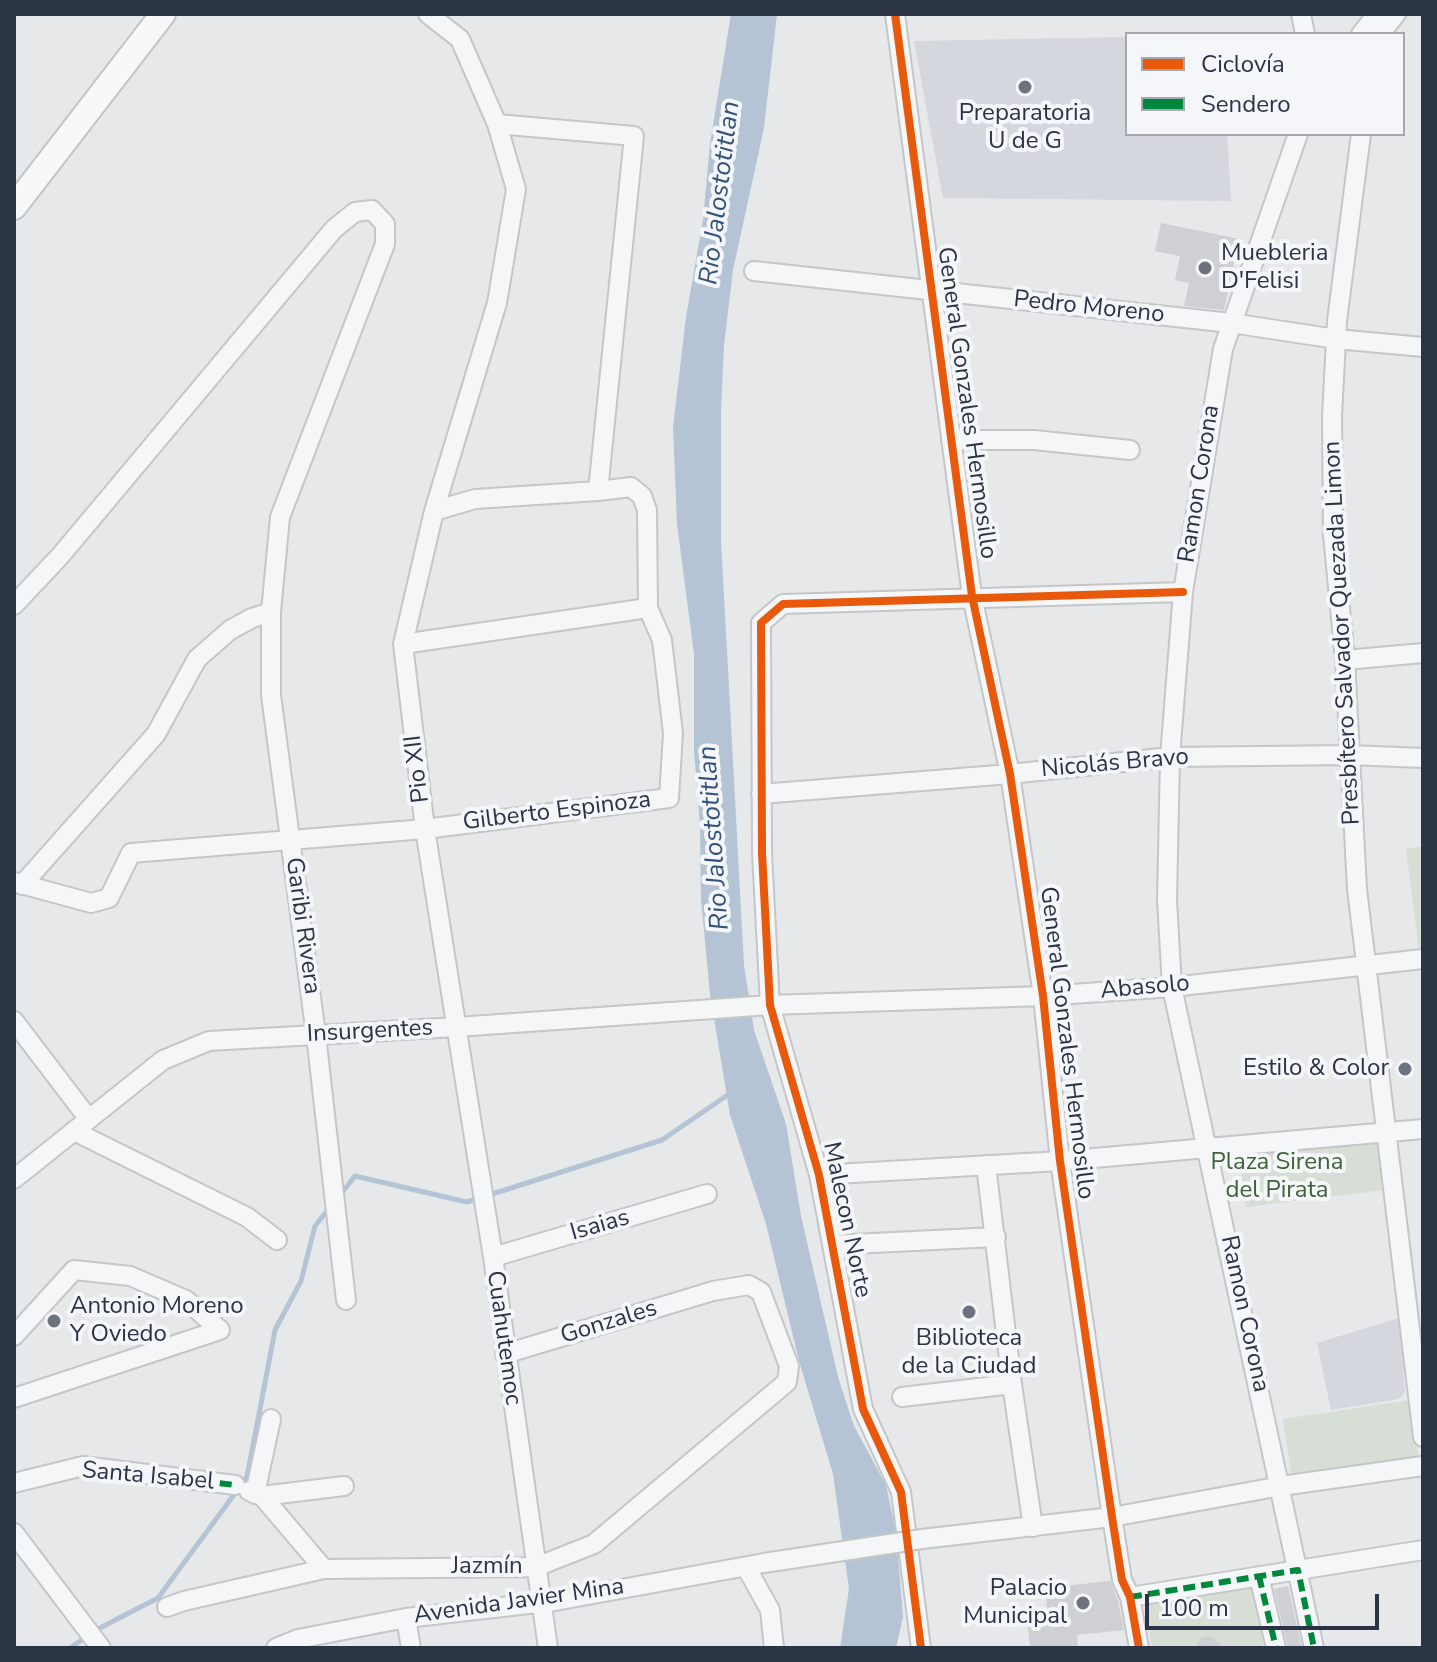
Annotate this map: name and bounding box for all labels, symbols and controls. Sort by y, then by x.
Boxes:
legend [1125,32,1405,136]
text: Ciclovía [1201,48,1285,80]
marker: Preparatoria U de G [1016,78,1034,96]
text: Sendero [1201,88,1291,120]
water label: Rio Jalostotitlan [694,99,748,287]
place label: Preparatoria U de G [959,100,1091,156]
place label: Muebleria D'Felisi [1221,240,1328,296]
street label: General Gonzales Hermosillo [930,245,1002,561]
marker: Muebleria D'Felisi [1196,259,1214,277]
street label: Pedro Moreno [1012,286,1166,330]
street label: Ramon Corona [1173,403,1227,565]
street label: Presbítero Salvador Quezada Limon [1319,440,1367,826]
street label: Pio XII [400,733,436,805]
street label: Nicolás Bravo [1040,743,1190,785]
water label: Rio Jalostotitlan [693,745,737,931]
street label: Gilberto Espinoza [461,786,653,838]
street label: Garibi Rivera [278,856,326,996]
street label: General Gonzales Hermosillo [1033,885,1099,1201]
street label: Abasolo [1099,970,1191,1006]
street label: Insurgentes [306,1014,434,1050]
place label: Estilo & Color [1243,1055,1389,1083]
marker: Estilo & Color [1396,1060,1414,1078]
street label: Malecon Norte [815,1140,877,1300]
park label: Plaza Sirena del Pirata [1211,1149,1343,1205]
street label: Isaias [567,1204,633,1248]
street label: Ramon Corona [1213,1233,1275,1395]
street label: Cuahutemoc [479,1269,527,1407]
place label: Antonio Moreno Y Oviedo [70,1293,244,1349]
street label: Gonzales [557,1295,661,1351]
marker: Biblioteca de la Ciudad [960,1303,978,1321]
marker: Antonio Moreno Y Oviedo [45,1312,63,1330]
place label: Biblioteca de la Ciudad [902,1325,1036,1381]
street label: Santa Isabel [81,1457,215,1497]
street label: Jazmín [451,1553,523,1581]
street label: Avenida Javier Mina [412,1573,626,1631]
place label: Palacio Municipal [963,1575,1067,1631]
scale bar [1149,1578,1383,1628]
text: 100 m [1159,1592,1229,1624]
marker: Palacio Municipal [1074,1594,1092,1612]

